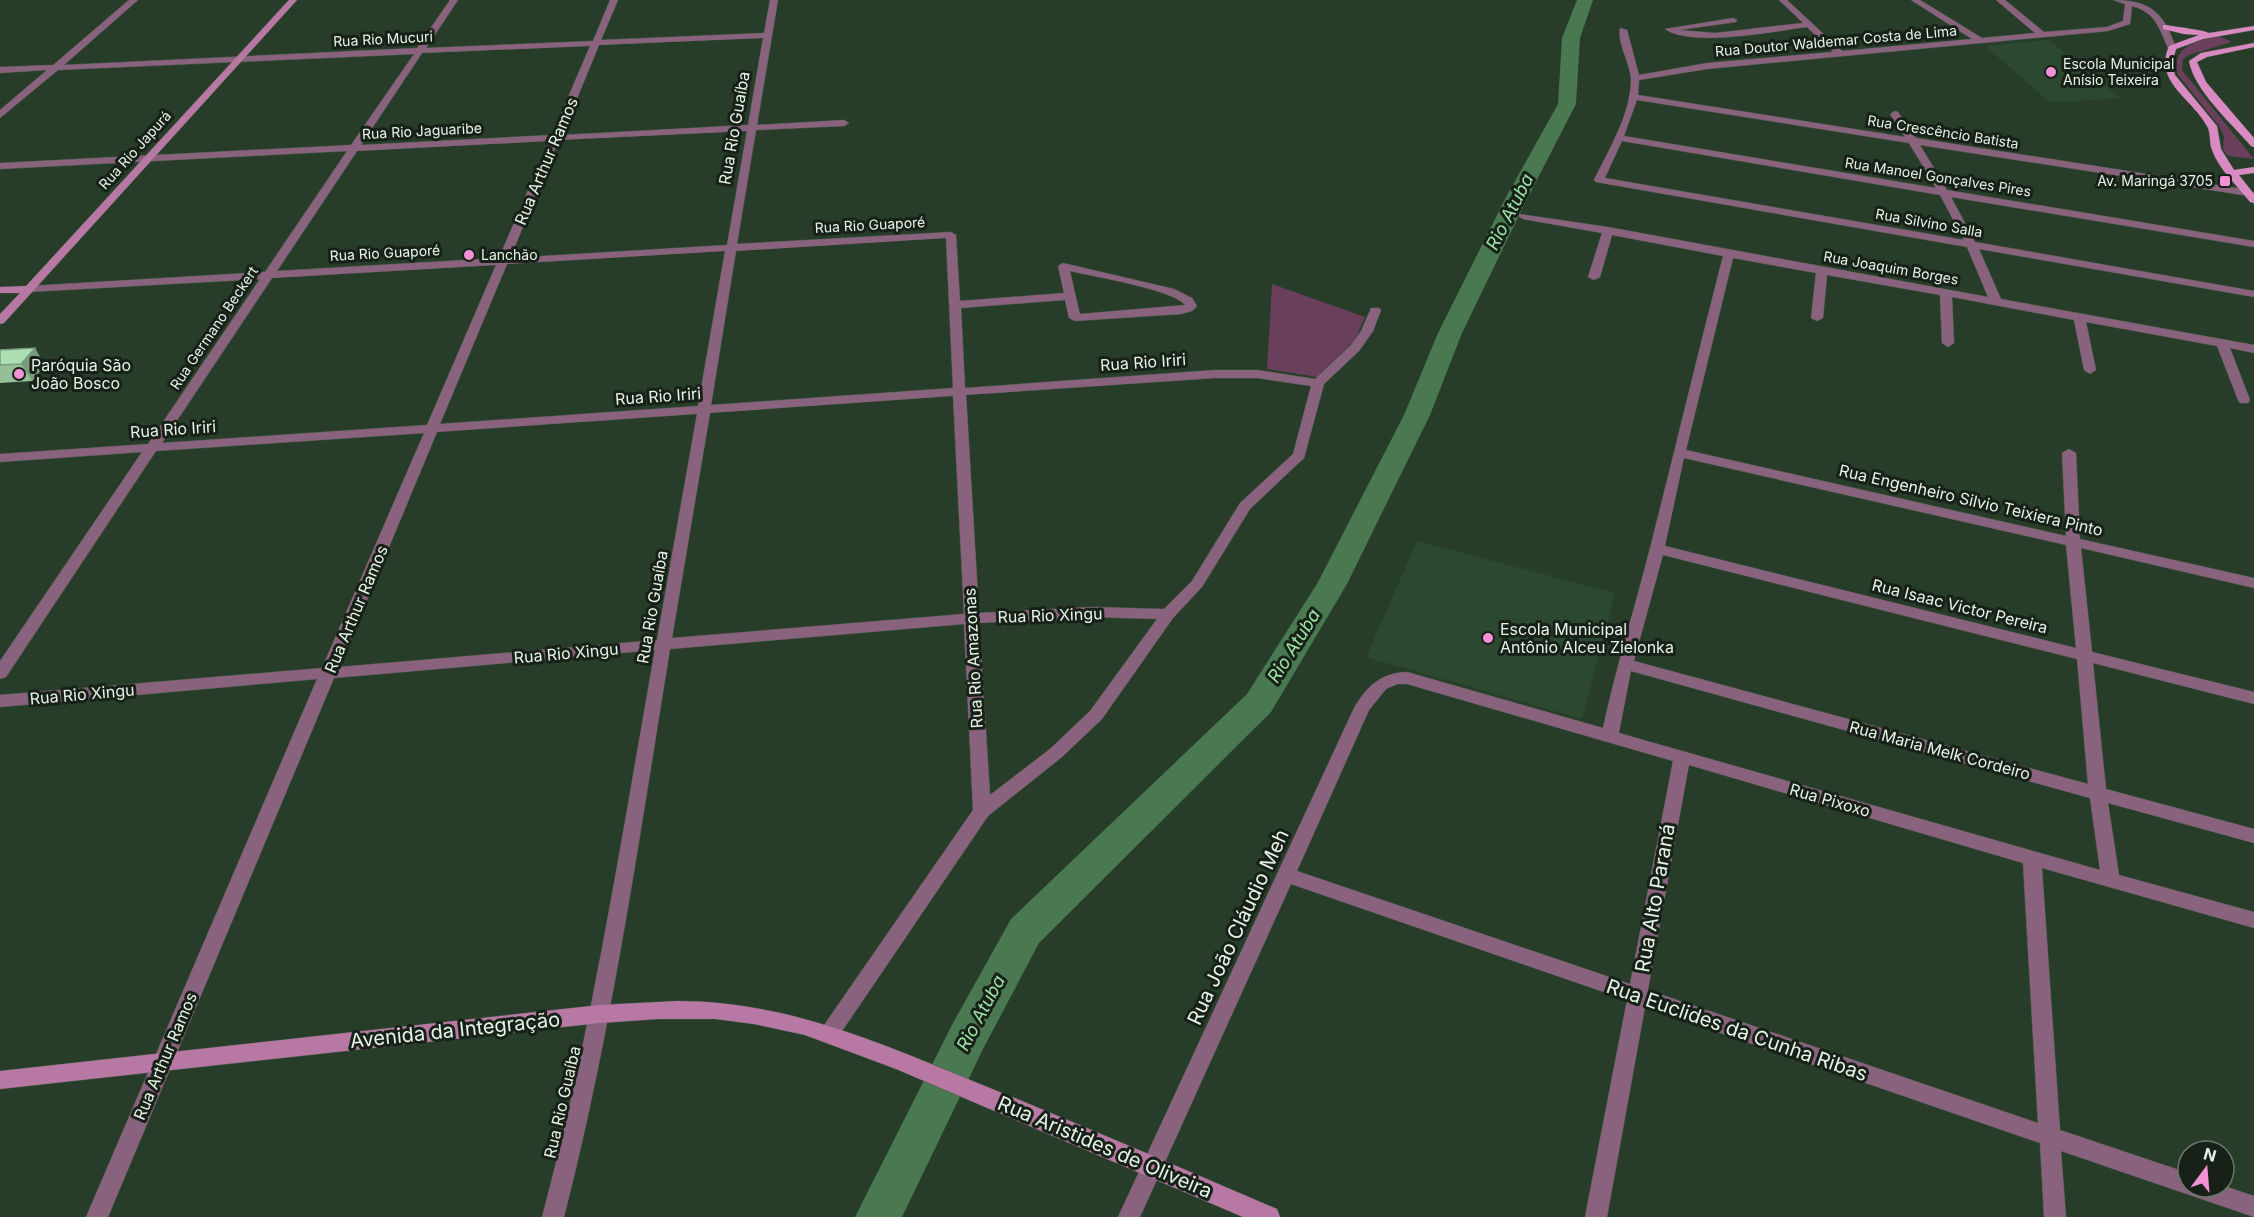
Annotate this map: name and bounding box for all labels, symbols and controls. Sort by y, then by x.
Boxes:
street label: Rua Doutor Waldemar Costa de Lima [1714,21,1958,60]
street label: Rua Rio Mucuri [333,27,433,50]
place label: Escola Municipal Anísio Teixeira [2063,55,2174,88]
marker: Escola Municipal Anísio Teixeira [2044,65,2058,79]
street label: Rua Rio Guaíba [714,70,754,186]
street label: Rua Arthur Ramos [510,94,582,228]
street label: Rua Rio Japurá [95,107,174,192]
street label: Rua Crescêncio Batista [1866,111,2020,152]
street label: Rua Rio Jaguaribe [362,119,482,142]
street label: Rua Manoel Gonçalves Pires [1844,153,2032,200]
water label: Rio Atuba [1481,170,1538,253]
place label: Av. Maringá 3705 [2097,172,2213,189]
marker: Av. Maringá 3705 [2218,174,2232,188]
street label: Rua Silvino Salla [1874,205,1984,240]
street label: Rua Rio Guaporé [814,213,926,236]
street label: Rua Rio Guaporé [329,241,441,264]
place label: Lanchão [481,246,538,263]
street label: Rua Joaquim Borges [1822,247,1960,288]
marker: Lanchão [462,248,476,262]
street label: Rua Germano Beckert [166,263,261,393]
street label: Rua Rio Iriri [1099,349,1187,375]
place label: Paróquia São João Bosco [31,355,131,393]
marker: Paróquia São João Bosco [12,367,26,381]
street label: Rua Rio Iriri [614,383,702,409]
street label: Rua Rio Iriri [129,416,217,442]
street label: Rua Engenheiro Silvio Teixiera Pinto [1837,460,2105,540]
street label: Rua Arthur Ramos [320,542,392,676]
street label: Rua Rio Guaíba [632,549,672,665]
street label: Rua Isaac Victor Pereira [1870,574,2050,638]
street label: Rua Rio Amazonas [959,587,987,729]
street label: Rua Rio Xingu [997,603,1103,627]
water label: Rio Atuba [1263,605,1324,686]
place label: Escola Municipal Antônio Alceu Zielonka [1500,619,1674,657]
marker: Escola Municipal Antônio Alceu Zielonka [1481,631,1495,645]
street label: Rua Rio Xingu [513,638,619,668]
street label: Rua Rio Xingu [29,679,135,709]
street label: Rua Maria Melk Cordeiro [1847,716,2033,784]
street label: Rua Pixoxo [1787,779,1873,821]
street label: Rua Alto Paraná [1630,822,1680,974]
street label: Rua João Cláudio Meh [1182,826,1294,1028]
water label: Rio Atuba [952,971,1009,1054]
street label: Rua Euclides da Cunha Ribas [1603,974,1871,1086]
street label: Rua Arthur Ramos [129,989,201,1123]
street label: Avenida da Integração [349,1007,561,1053]
street label: Rua Rio Guaíba [539,1044,585,1160]
street label: Rua Aristides de Oliveira [994,1091,1216,1203]
north arrow [2176,1139,2236,1199]
text: N [2202,1143,2219,1166]

